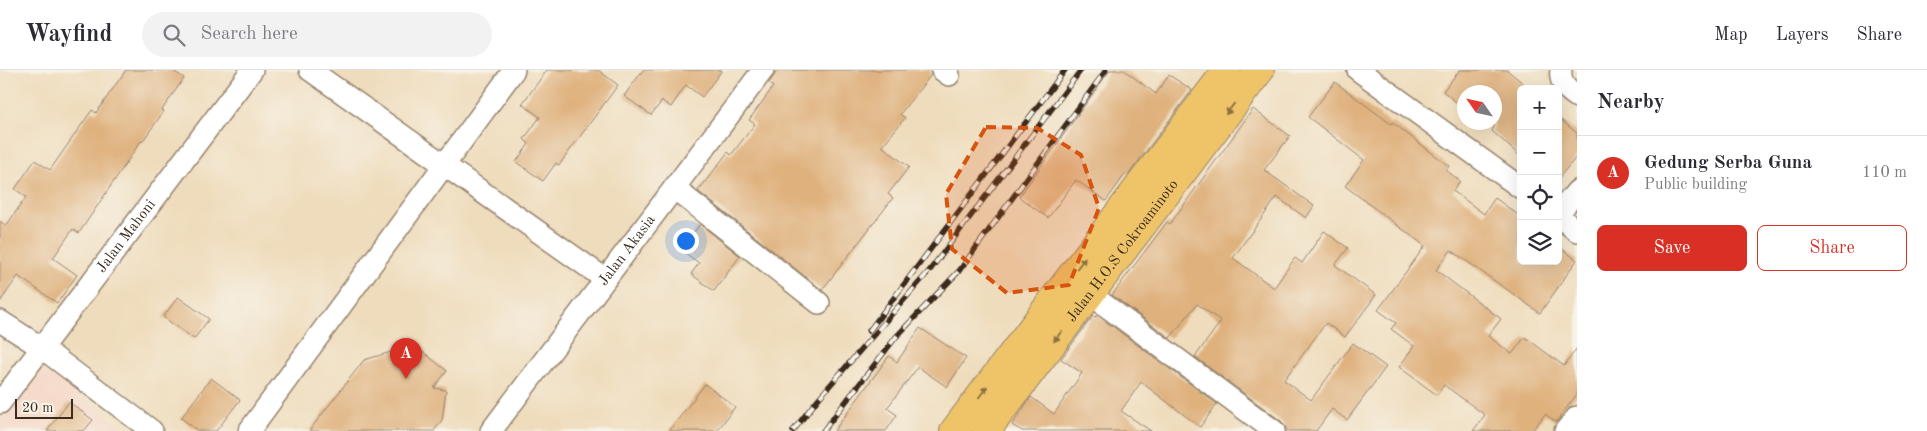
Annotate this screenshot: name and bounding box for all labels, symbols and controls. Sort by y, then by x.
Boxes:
search box [142,12,492,57]
icon: search [160,21,188,49]
text: Wayfind [25,23,112,47]
text: Search here [200,25,298,44]
text: Map [1714,26,1748,44]
text: Layers [1776,26,1828,44]
text: Share [1856,26,1902,44]
north arrow [1457,85,1502,130]
map controls [1517,85,1562,265]
button: + [1517,85,1562,130]
text: Nearby [1597,92,1665,113]
one-way arrow [1225,102,1236,115]
button: − [1517,130,1562,175]
text: Gedung Serba Guna [1644,154,1812,173]
text: A [1607,165,1619,181]
text: 110 m [1862,165,1907,181]
button: locate [1517,175,1562,220]
street label: Jalan H.O.S Cokroaminoto [1064,177,1181,325]
text: Public building [1644,177,1747,193]
street label: Jalan Mahoni [94,197,158,276]
street label: Jalan Akasia [596,212,659,289]
button: layers [1517,220,1562,265]
button: Save [1597,225,1747,271]
button: Share [1757,225,1907,271]
your location [673,228,699,254]
one-way arrow [1076,256,1087,269]
one-way arrow [1053,329,1064,342]
pin: A [390,338,422,379]
one-way arrow [978,385,988,399]
scale bar [15,396,72,419]
text: 20 m [22,401,53,415]

